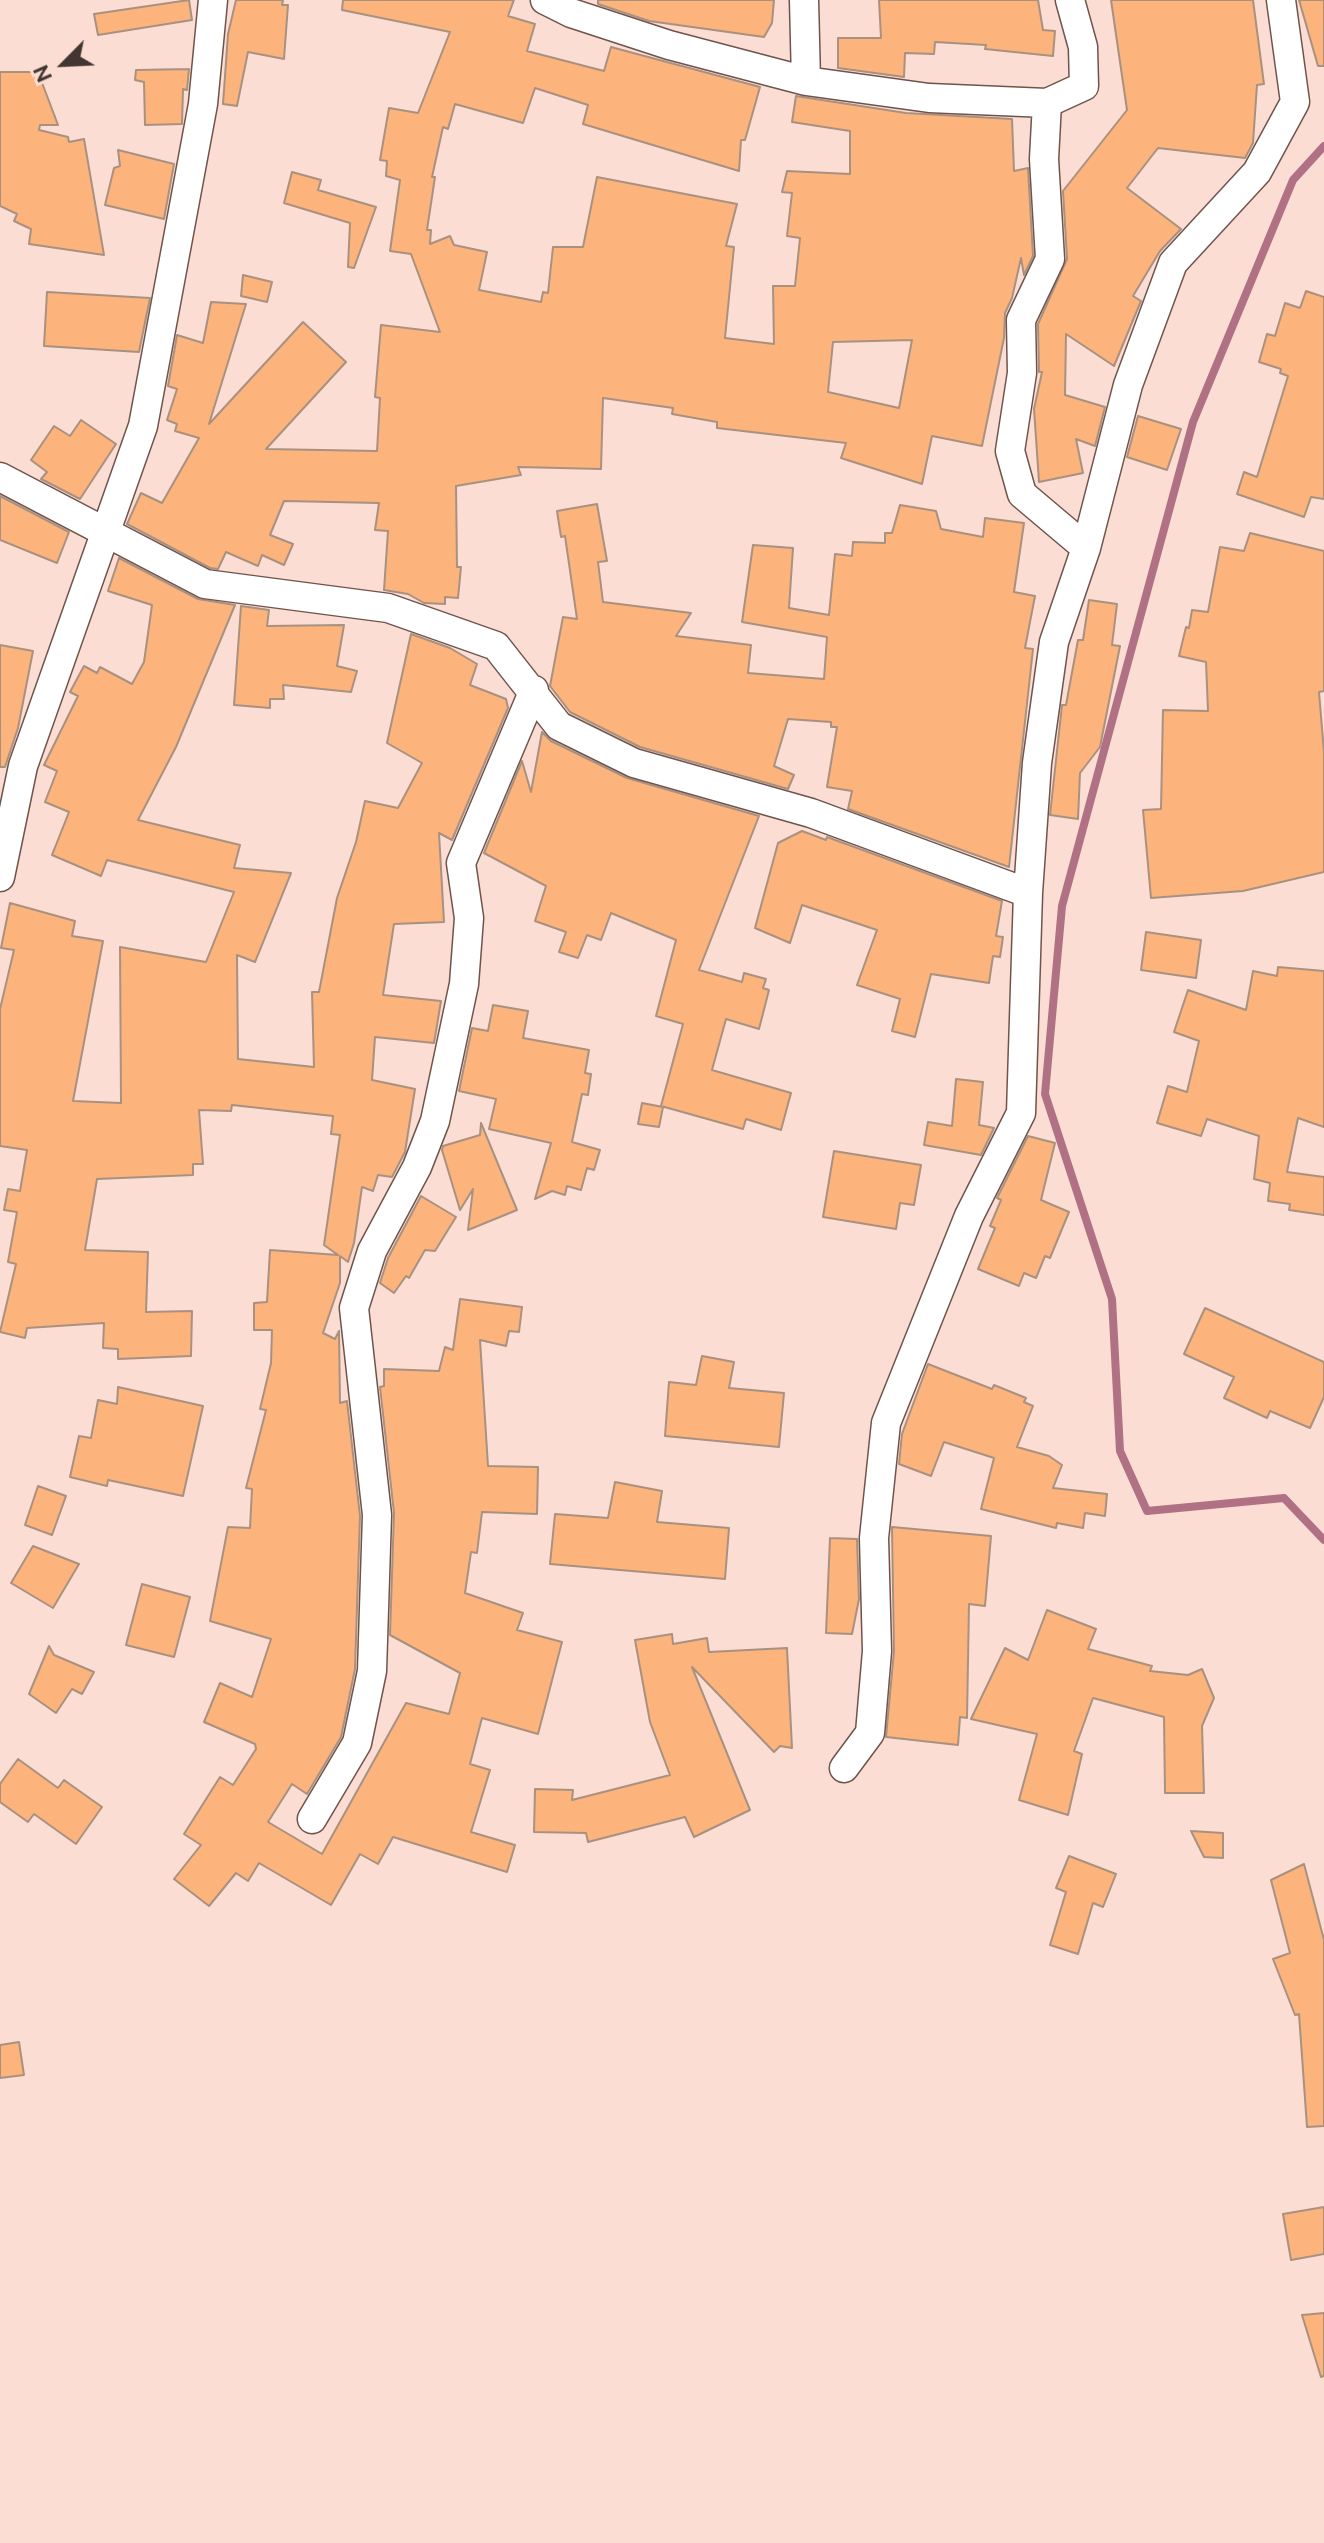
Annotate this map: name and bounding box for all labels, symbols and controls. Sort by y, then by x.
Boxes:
north arrow [24,24,104,104]
text: N [27,61,56,87]

